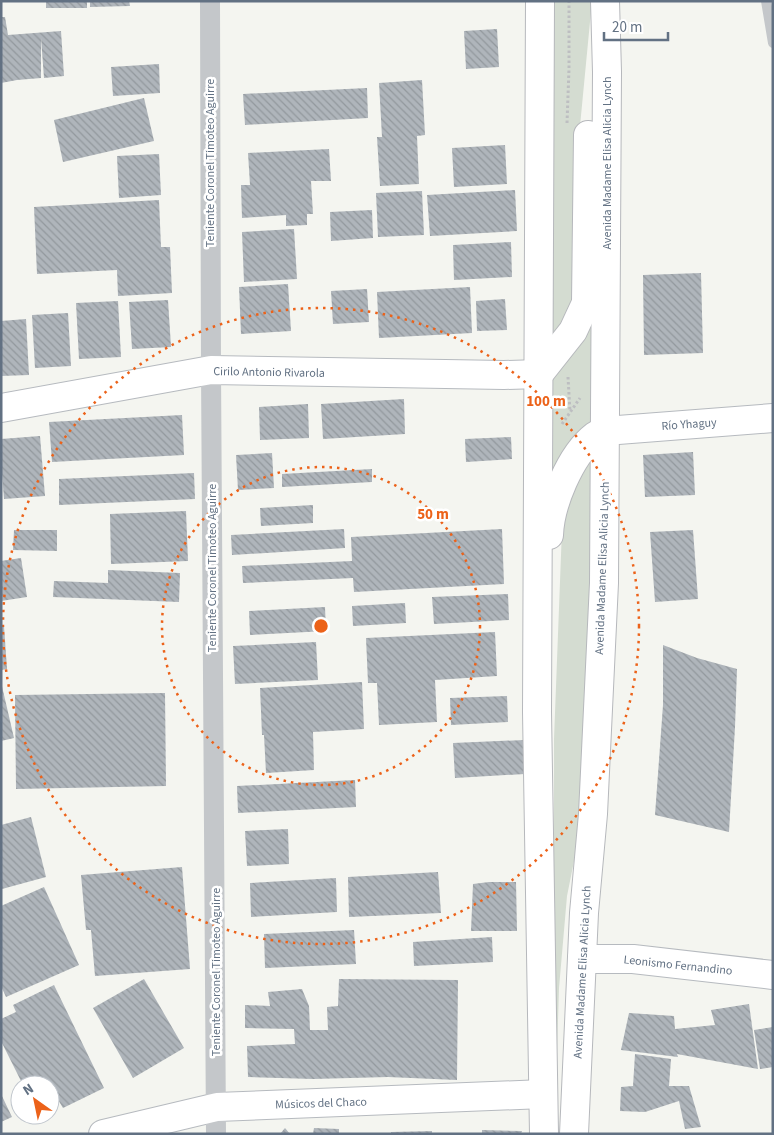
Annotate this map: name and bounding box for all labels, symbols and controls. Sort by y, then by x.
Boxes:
scale bar [604,10,668,42]
text: 20 m [612,17,642,38]
street label: Avenida Madame Elisa Alicia Lynch [599,76,616,250]
street label: Teniente Coronel Timoteo Aguirre [202,79,219,247]
street label: Cirilo Antonio Rivarola [213,363,325,382]
text: 100 m [526,391,566,412]
street label: Río Yhaguy [661,414,718,435]
street label: Avenida Madame Elisa Alicia Lynch [591,481,614,655]
street label: Teniente Coronel Timoteo Aguirre [204,484,221,652]
text: 50 m [417,504,449,525]
centre of rings [312,617,330,635]
street label: Avenida Madame Elisa Alicia Lynch [569,885,596,1059]
street label: Teniente Coronel Timoteo Aguirre [208,888,225,1056]
street label: Leonismo Fernandino [623,951,733,980]
north arrow [10,1075,60,1125]
text: N [19,1079,38,1101]
street label: Músicos del Chaco [275,1093,367,1114]

